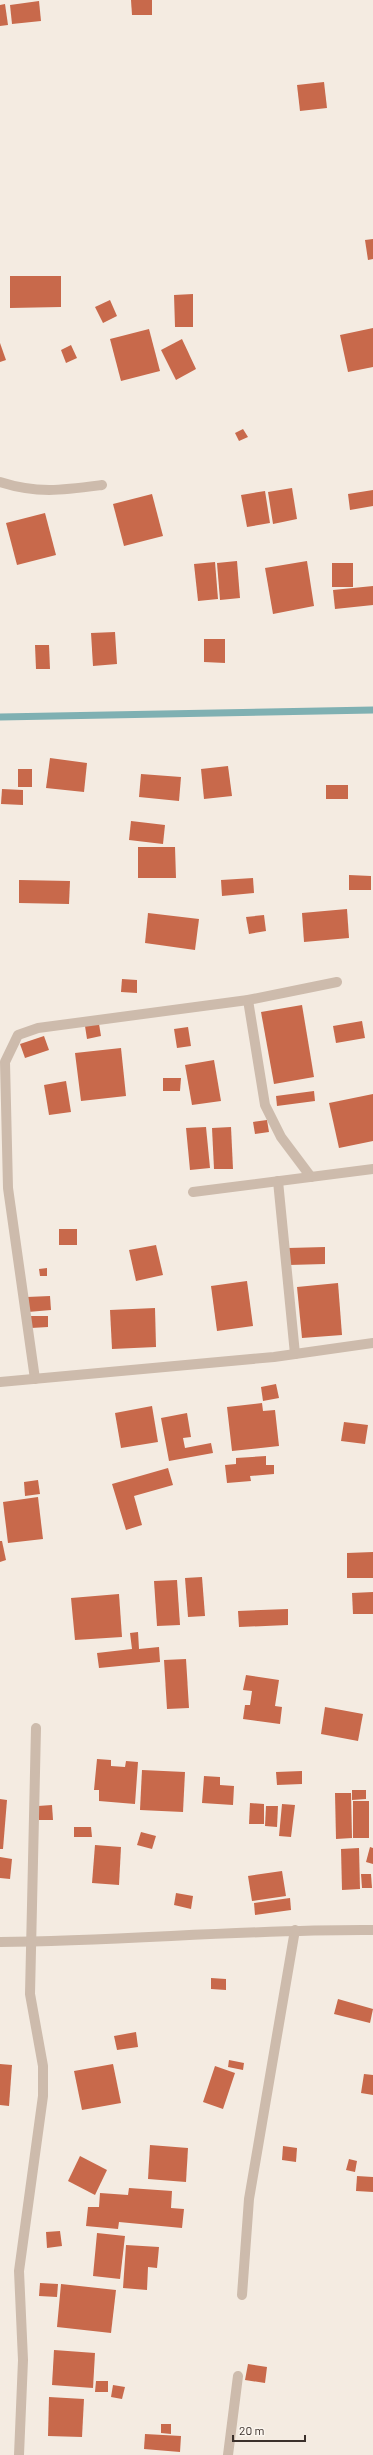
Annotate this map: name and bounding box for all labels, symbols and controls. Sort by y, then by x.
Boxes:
scale bar [233,2417,305,2443]
text: 20 m [239,2423,265,2437]

